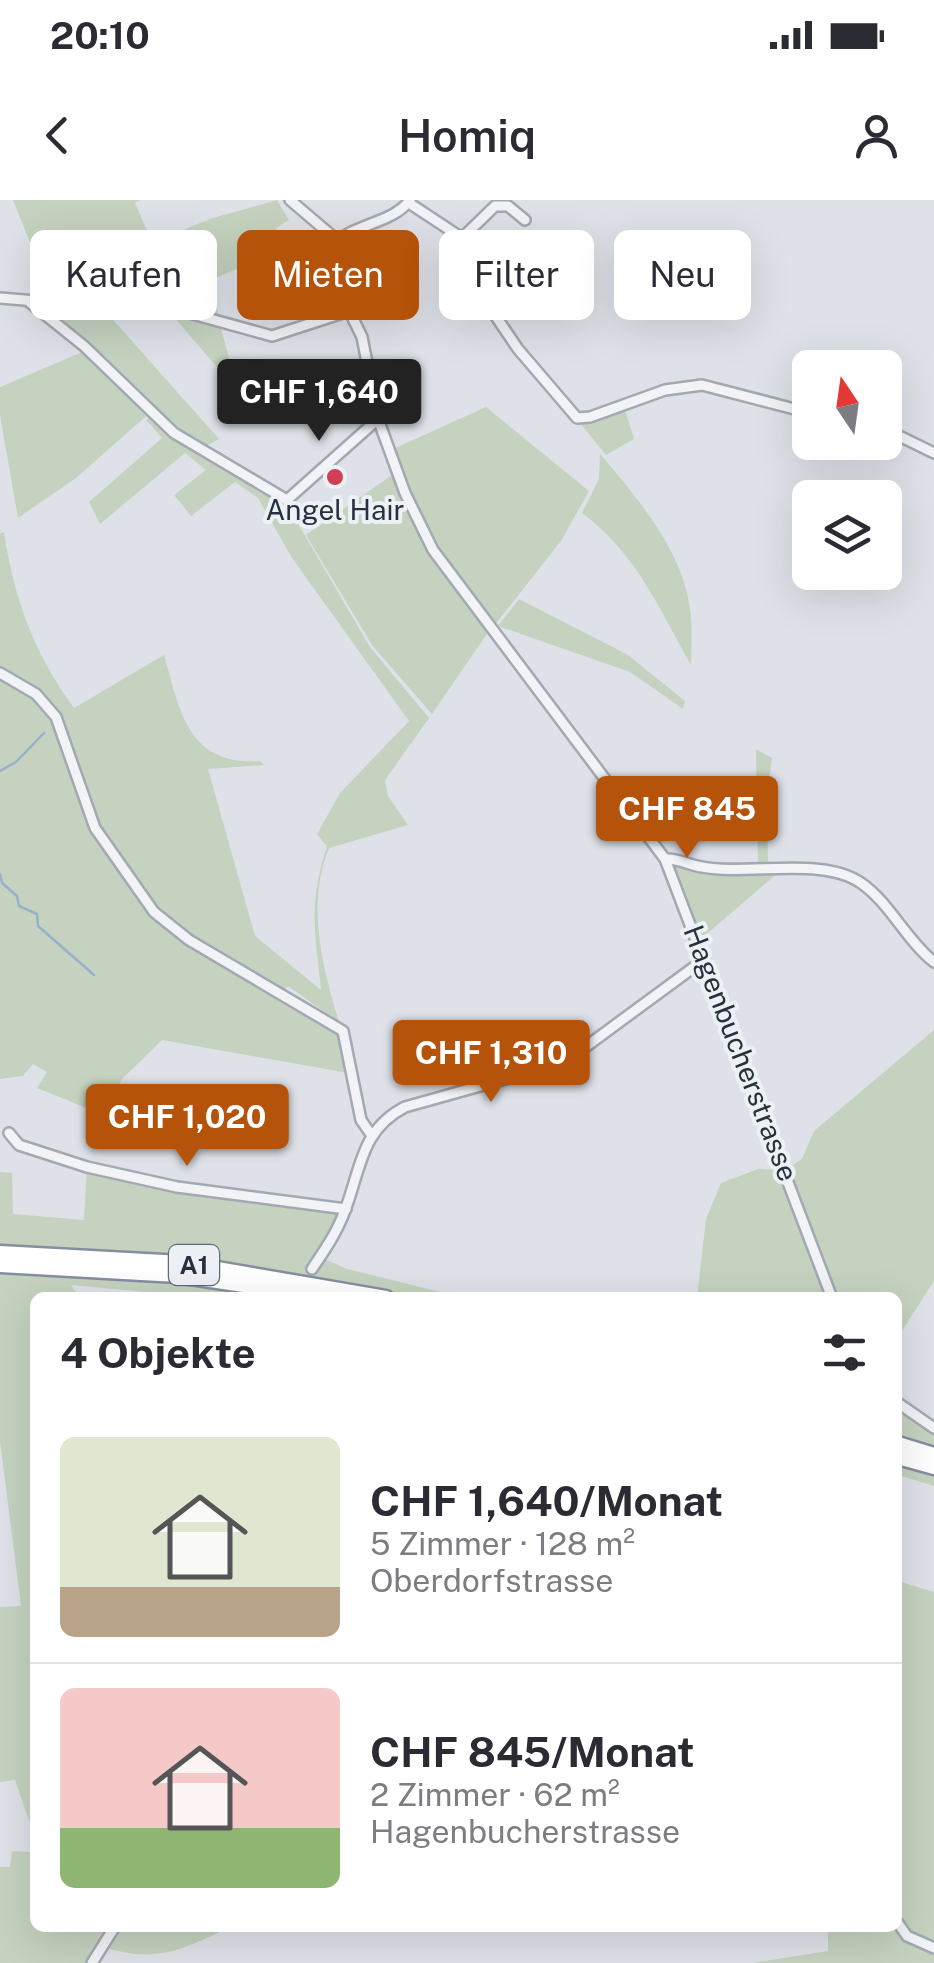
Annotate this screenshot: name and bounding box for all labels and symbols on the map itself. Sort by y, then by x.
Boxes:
north arrow [792,350,902,460]
pin: CHF 1,640 [205,359,433,444]
marker: Angel Hair [324,466,346,488]
place label: Angel Hair [265,493,405,526]
pin: CHF 845 [595,776,779,861]
street label: Hagenbucherstrasse [677,920,805,1185]
pin: CHF 1,310 [377,1020,605,1105]
pin: CHF 1,020 [73,1084,301,1169]
road number: A1 [169,1245,219,1285]

